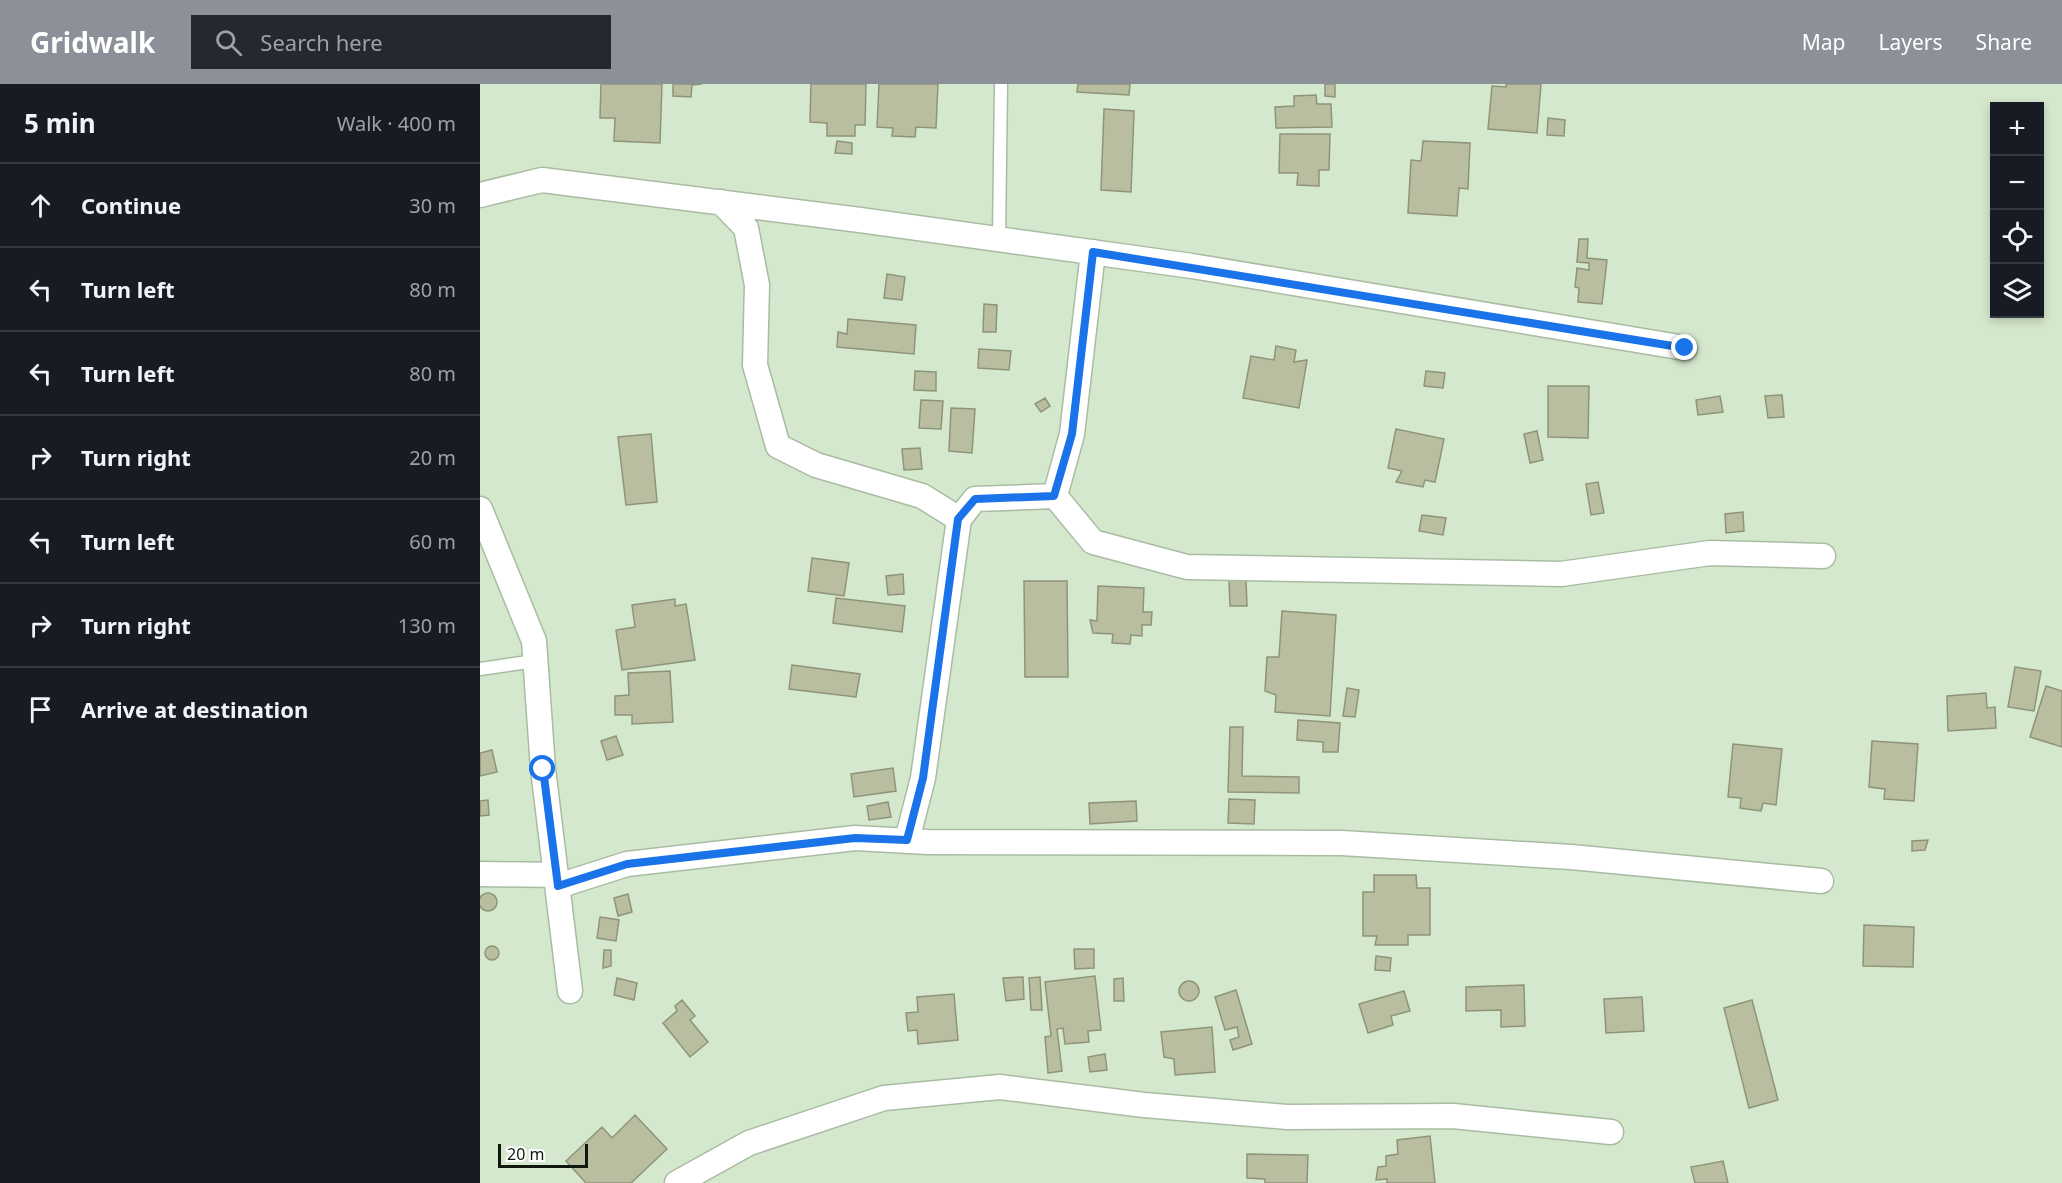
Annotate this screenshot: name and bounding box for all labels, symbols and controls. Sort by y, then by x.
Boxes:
search box [191,15,611,69]
text: Gridwalk [30,23,155,61]
icon: search [212,26,245,59]
text: Search here [260,27,383,57]
text: Map [1802,28,1846,56]
text: Layers [1879,28,1943,56]
text: Share [1976,28,2032,56]
map controls [1990,102,2044,318]
button: + [1990,102,2044,156]
text: 5 min [24,105,96,141]
text: Walk · 400 m [337,110,456,137]
button: − [1990,156,2044,210]
icon: ahead [24,189,57,222]
text: Continue [81,190,181,220]
text: 30 m [409,192,456,219]
button: locate [1990,210,2044,264]
button: layers [1990,264,2044,318]
icon: left [24,273,57,306]
text: Turn left [81,274,175,304]
text: 80 m [409,276,456,303]
route end [1671,334,1697,360]
icon: left [24,357,57,390]
text: Turn left [81,358,175,388]
text: 80 m [409,360,456,387]
icon: right [24,441,57,474]
text: Turn right [81,442,191,472]
text: 20 m [409,444,456,471]
icon: left [24,525,57,558]
text: Turn left [81,526,175,556]
text: 60 m [409,528,456,555]
icon: right [24,609,57,642]
text: Turn right [81,610,191,640]
text: 130 m [398,612,456,639]
icon: arrive [24,693,57,726]
text: Arrive at destination [81,694,308,724]
route start [529,755,555,781]
scale bar [498,1141,588,1168]
text: 20 m [507,1143,544,1165]

